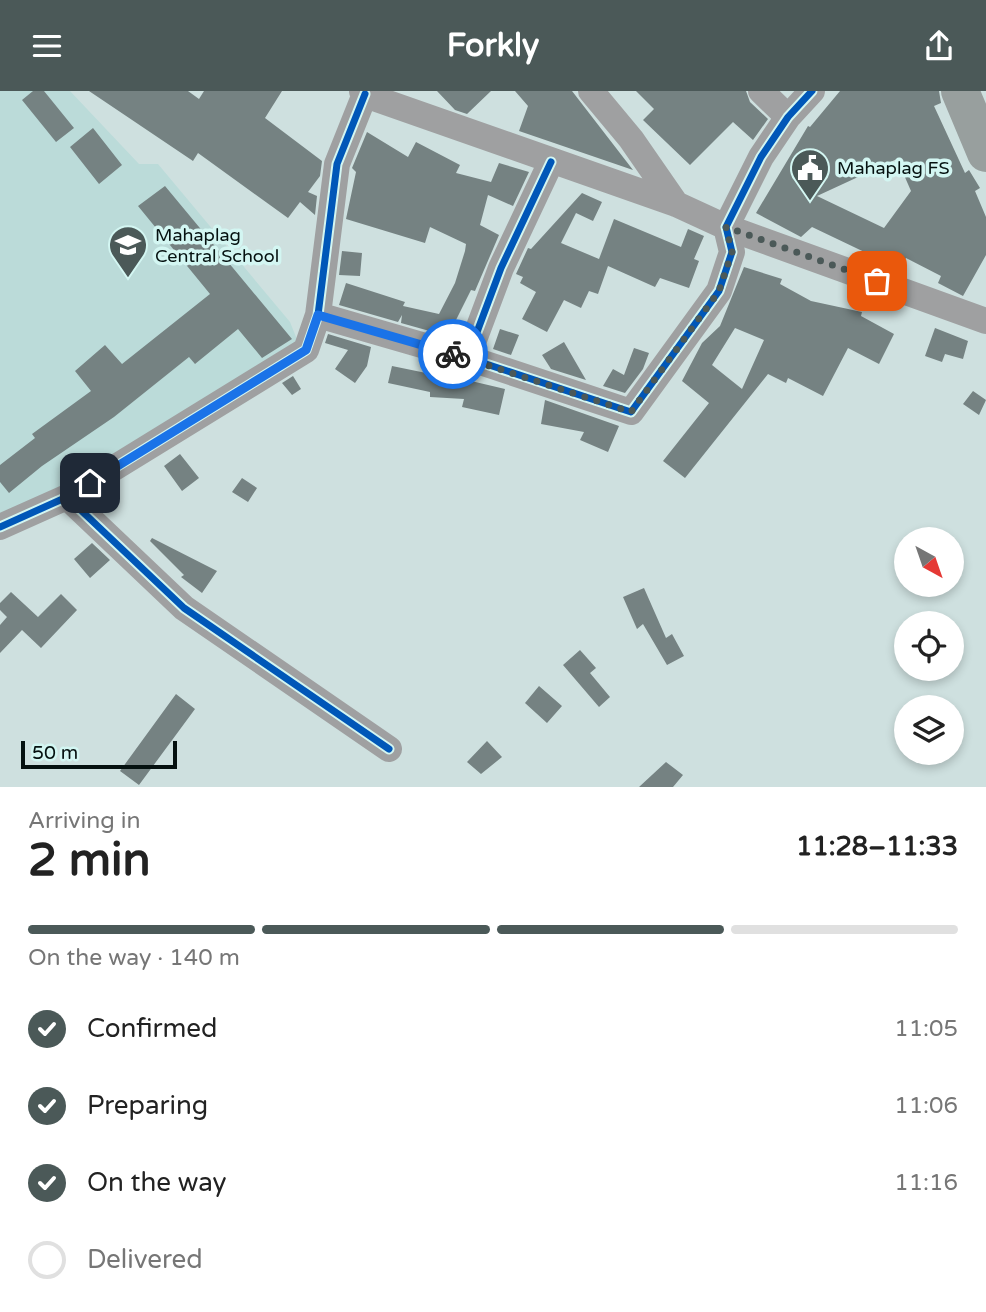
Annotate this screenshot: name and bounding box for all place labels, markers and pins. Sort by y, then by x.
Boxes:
public building icon: Mahaplag FS [789,147,831,202]
place label: Mahaplag FS [837,157,950,179]
school or university icon: Mahaplag Central School [107,224,149,279]
place label: Mahaplag Central School [155,224,279,267]
pin [847,251,907,311]
pin [60,453,120,513]

